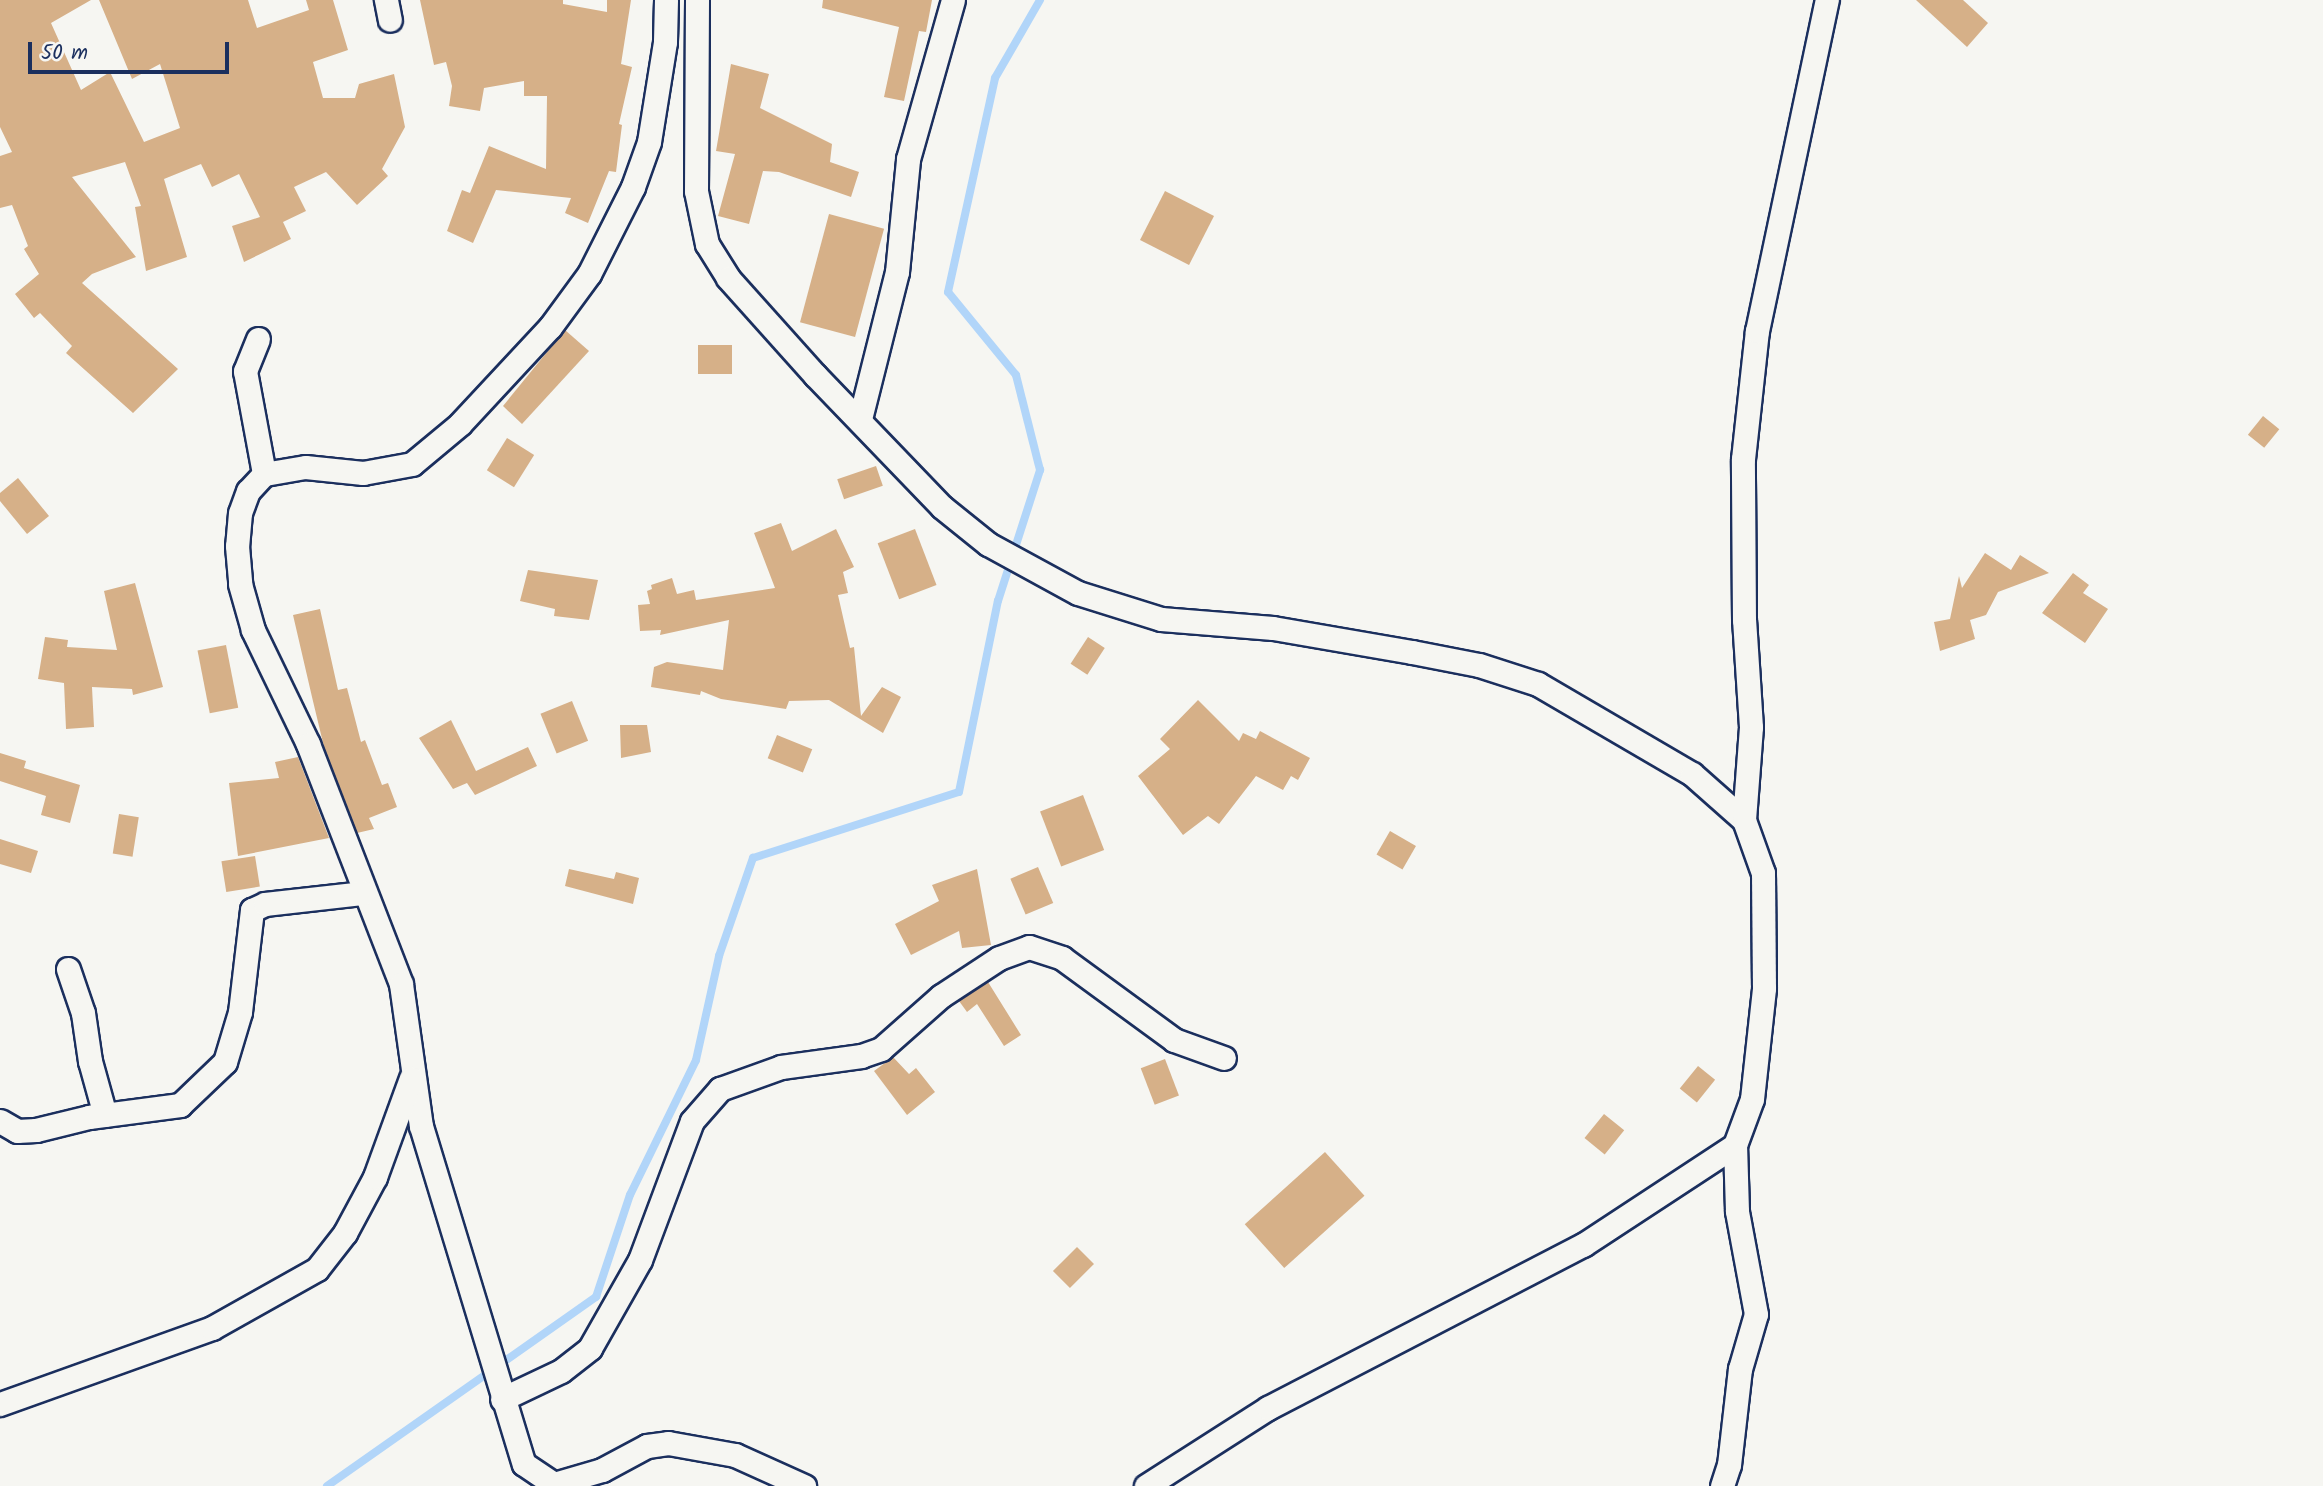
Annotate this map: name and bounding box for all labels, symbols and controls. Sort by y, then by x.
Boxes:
scale bar [32,28,233,72]
text: 50 m [41,37,88,70]

